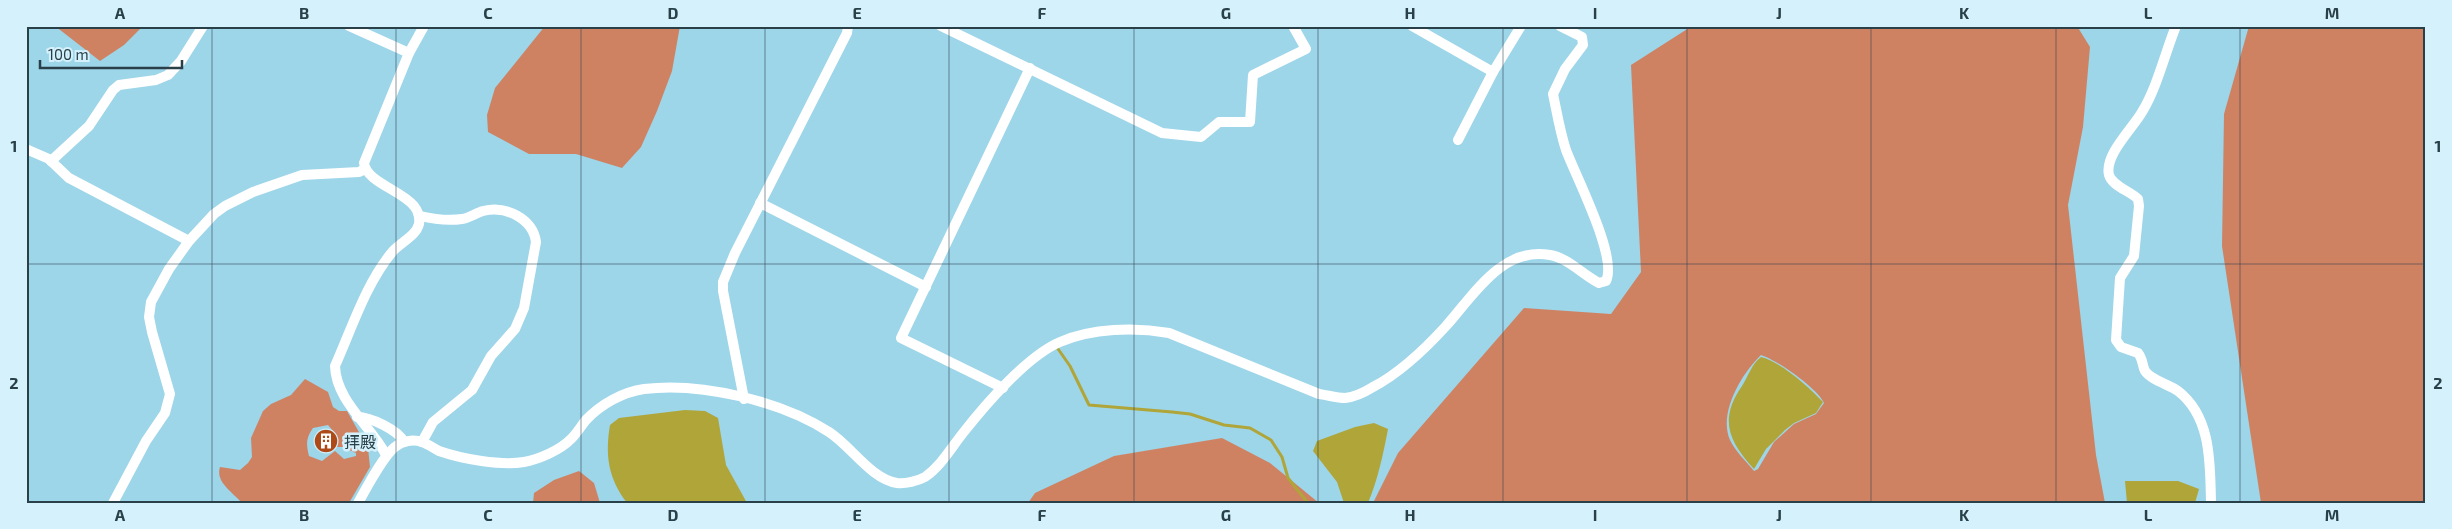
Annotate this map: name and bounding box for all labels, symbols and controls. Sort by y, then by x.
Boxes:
text: A [115,3,126,22]
text: B [299,3,309,22]
text: C [483,3,493,22]
text: D [668,3,679,22]
text: E [852,3,862,22]
text: F [1038,3,1047,22]
text: G [1221,3,1231,22]
text: H [1404,3,1416,22]
text: I [1593,3,1597,22]
text: J [1776,3,1782,22]
text: K [1959,3,1970,22]
text: L [2144,3,2153,22]
text: M [2325,3,2339,22]
scale bar [40,38,182,70]
text: 100 m [48,45,89,63]
text: 1 [11,136,17,155]
text: 1 [2435,136,2441,155]
text: 2 [9,373,19,392]
text: 2 [2433,373,2443,392]
building icon: 拝殿 [313,428,339,454]
place label: 拝殿 [344,432,376,451]
text: A [115,505,126,524]
text: B [299,505,309,524]
text: C [483,505,493,524]
text: D [668,505,679,524]
text: E [852,505,862,524]
text: F [1038,505,1047,524]
text: G [1221,505,1231,524]
text: H [1404,505,1416,524]
text: I [1593,505,1597,524]
text: J [1776,505,1782,524]
text: K [1959,505,1970,524]
text: L [2144,505,2153,524]
text: M [2325,505,2339,524]

